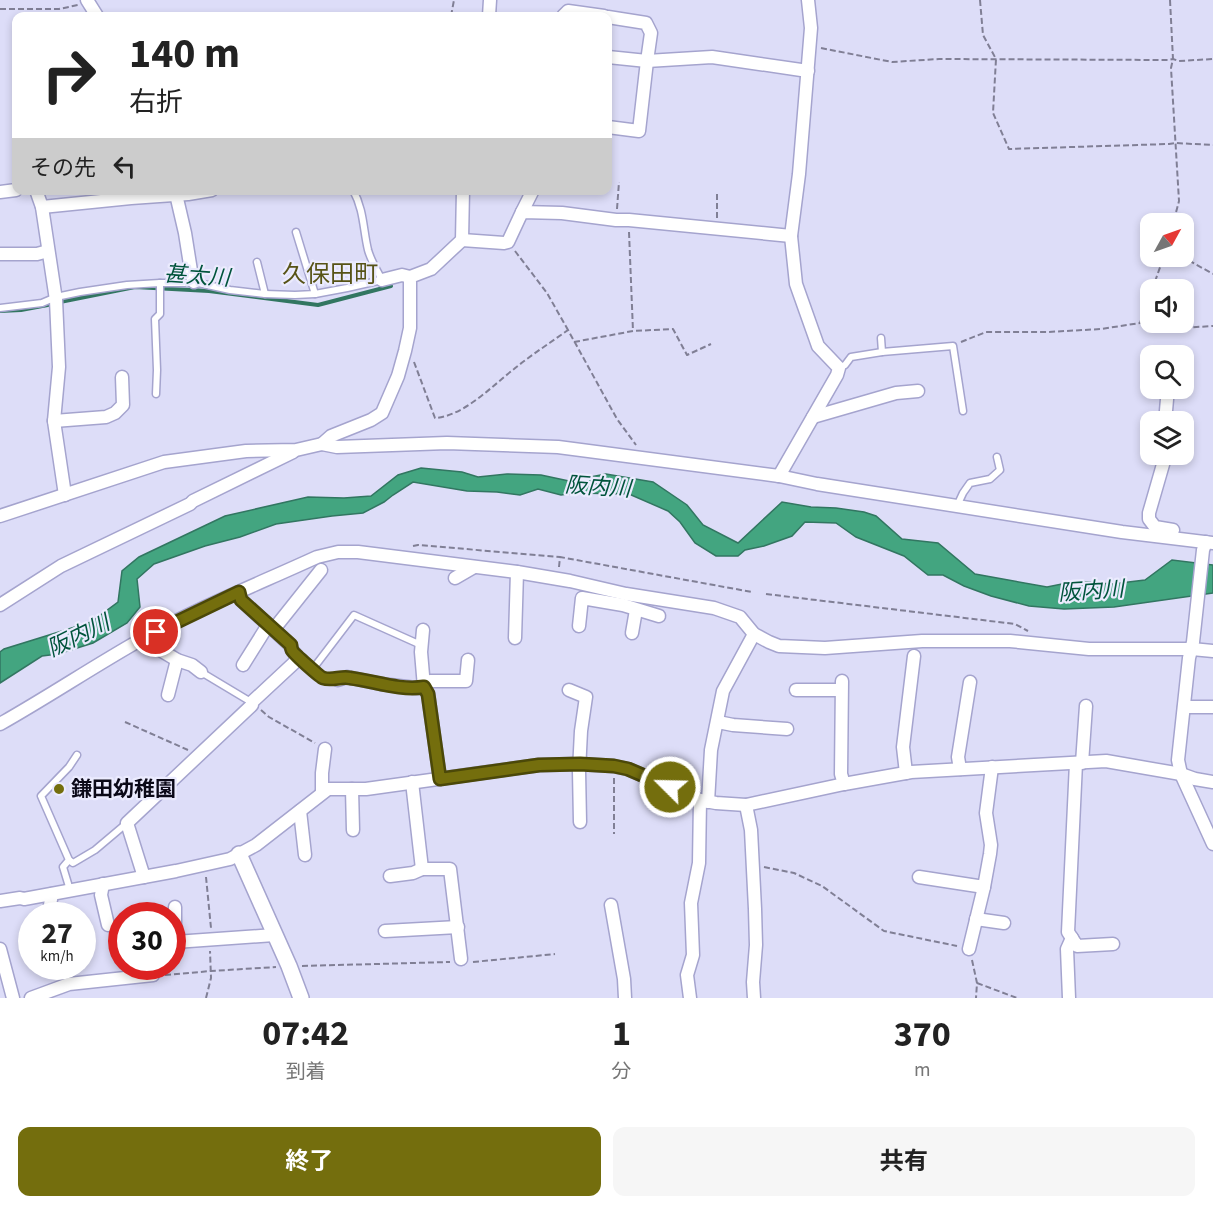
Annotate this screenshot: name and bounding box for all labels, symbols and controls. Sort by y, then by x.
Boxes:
text: 140 m [129,24,240,84]
icon: right [30,36,108,114]
text: 右折 [129,83,183,122]
icon: left [108,150,141,183]
text: その先 [30,152,96,184]
north arrow [1140,213,1194,267]
map controls [1140,213,1194,465]
district label: 久保田町 [282,257,378,292]
water label: 甚太川 [163,258,233,294]
button: sound [1140,279,1194,333]
button: search [1140,345,1194,399]
button: layers [1140,411,1194,465]
water label: 阪内川 [564,469,634,505]
water label: 阪内川 [1057,573,1127,609]
water label: 阪内川 [42,606,117,665]
pin [130,606,181,657]
icon: arrive [139,615,172,648]
position arrow [638,755,702,819]
place label: 鎌田幼稚園 [71,774,176,804]
marker: 鎌田幼稚園 [52,782,66,796]
speed limit sign: 30 [108,902,186,980]
text: 27 [41,912,73,955]
text: km/h [40,946,74,967]
text: 07:42 [262,1008,349,1059]
text: 1 [612,1008,631,1059]
text: 370 [894,1009,951,1060]
text: m [914,1056,931,1084]
text: 到着 [286,1058,326,1086]
text: 分 [611,1058,631,1086]
button: 終了 [18,1127,601,1196]
button: 共有 [613,1127,1195,1196]

